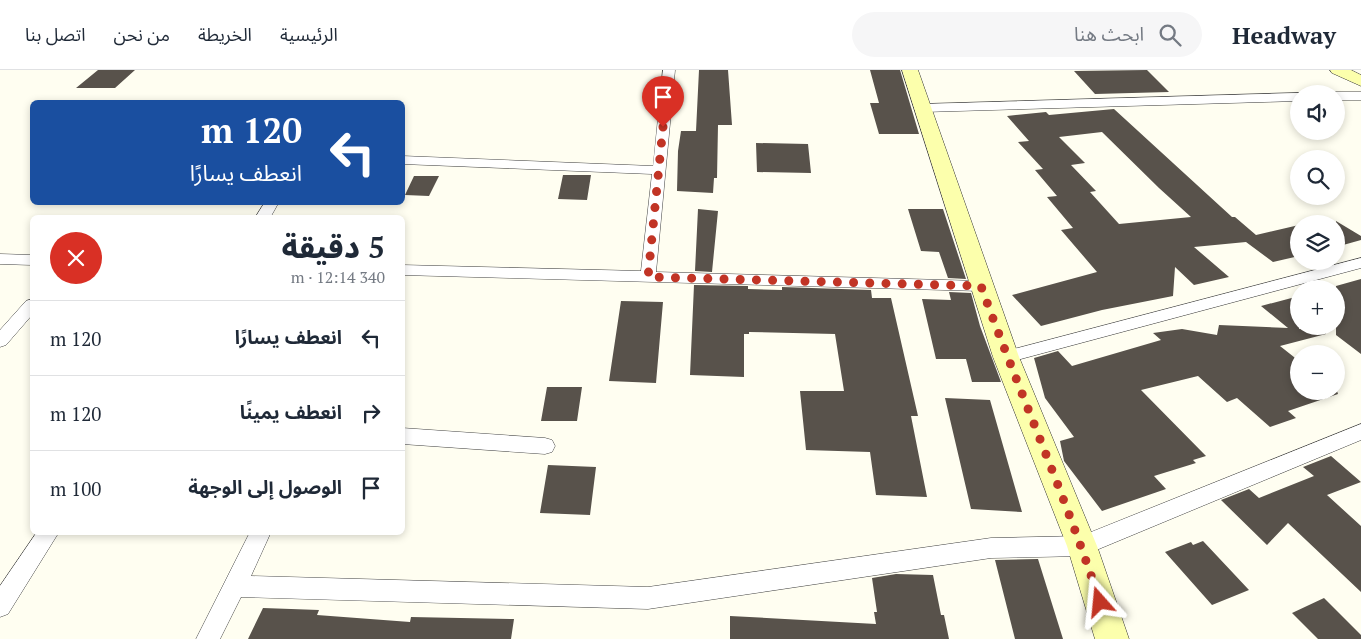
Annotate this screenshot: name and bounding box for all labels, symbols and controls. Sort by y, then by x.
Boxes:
search box [852,12,1202,57]
text: Headway [1232,19,1336,51]
text: ابحث هنا [1074,21,1144,46]
icon: search [1156,21,1184,49]
text: اتصل بنا [25,22,86,46]
text: من نحن [114,22,170,46]
text: الخريطة [198,22,252,46]
text: الرئيسية [280,22,338,46]
pin [642,76,684,127]
icon: arrive [649,83,677,111]
map controls [1290,85,1345,400]
button: sound [1290,85,1345,140]
text: 120 m [201,107,302,153]
icon: left [320,120,385,185]
button: search [1290,150,1345,205]
text: انعطف يسارًا [190,158,302,187]
button: layers [1290,215,1345,270]
text: 5 دقيقة [282,227,385,267]
button: close [50,232,102,284]
text: 340 m · 12:14 [291,266,385,288]
button: + [1290,280,1345,335]
text: انعطف يسارًا [235,324,342,349]
icon: left [357,324,385,352]
text: 120 m [50,326,101,351]
button: − [1290,345,1345,400]
text: انعطف يمينًا [240,399,342,424]
icon: right [357,399,385,427]
text: 120 m [50,401,101,426]
text: الوصول إلى الوجهة [188,474,342,499]
icon: arrive [357,474,385,502]
text: 100 m [50,476,101,501]
position arrow [1073,575,1125,627]

